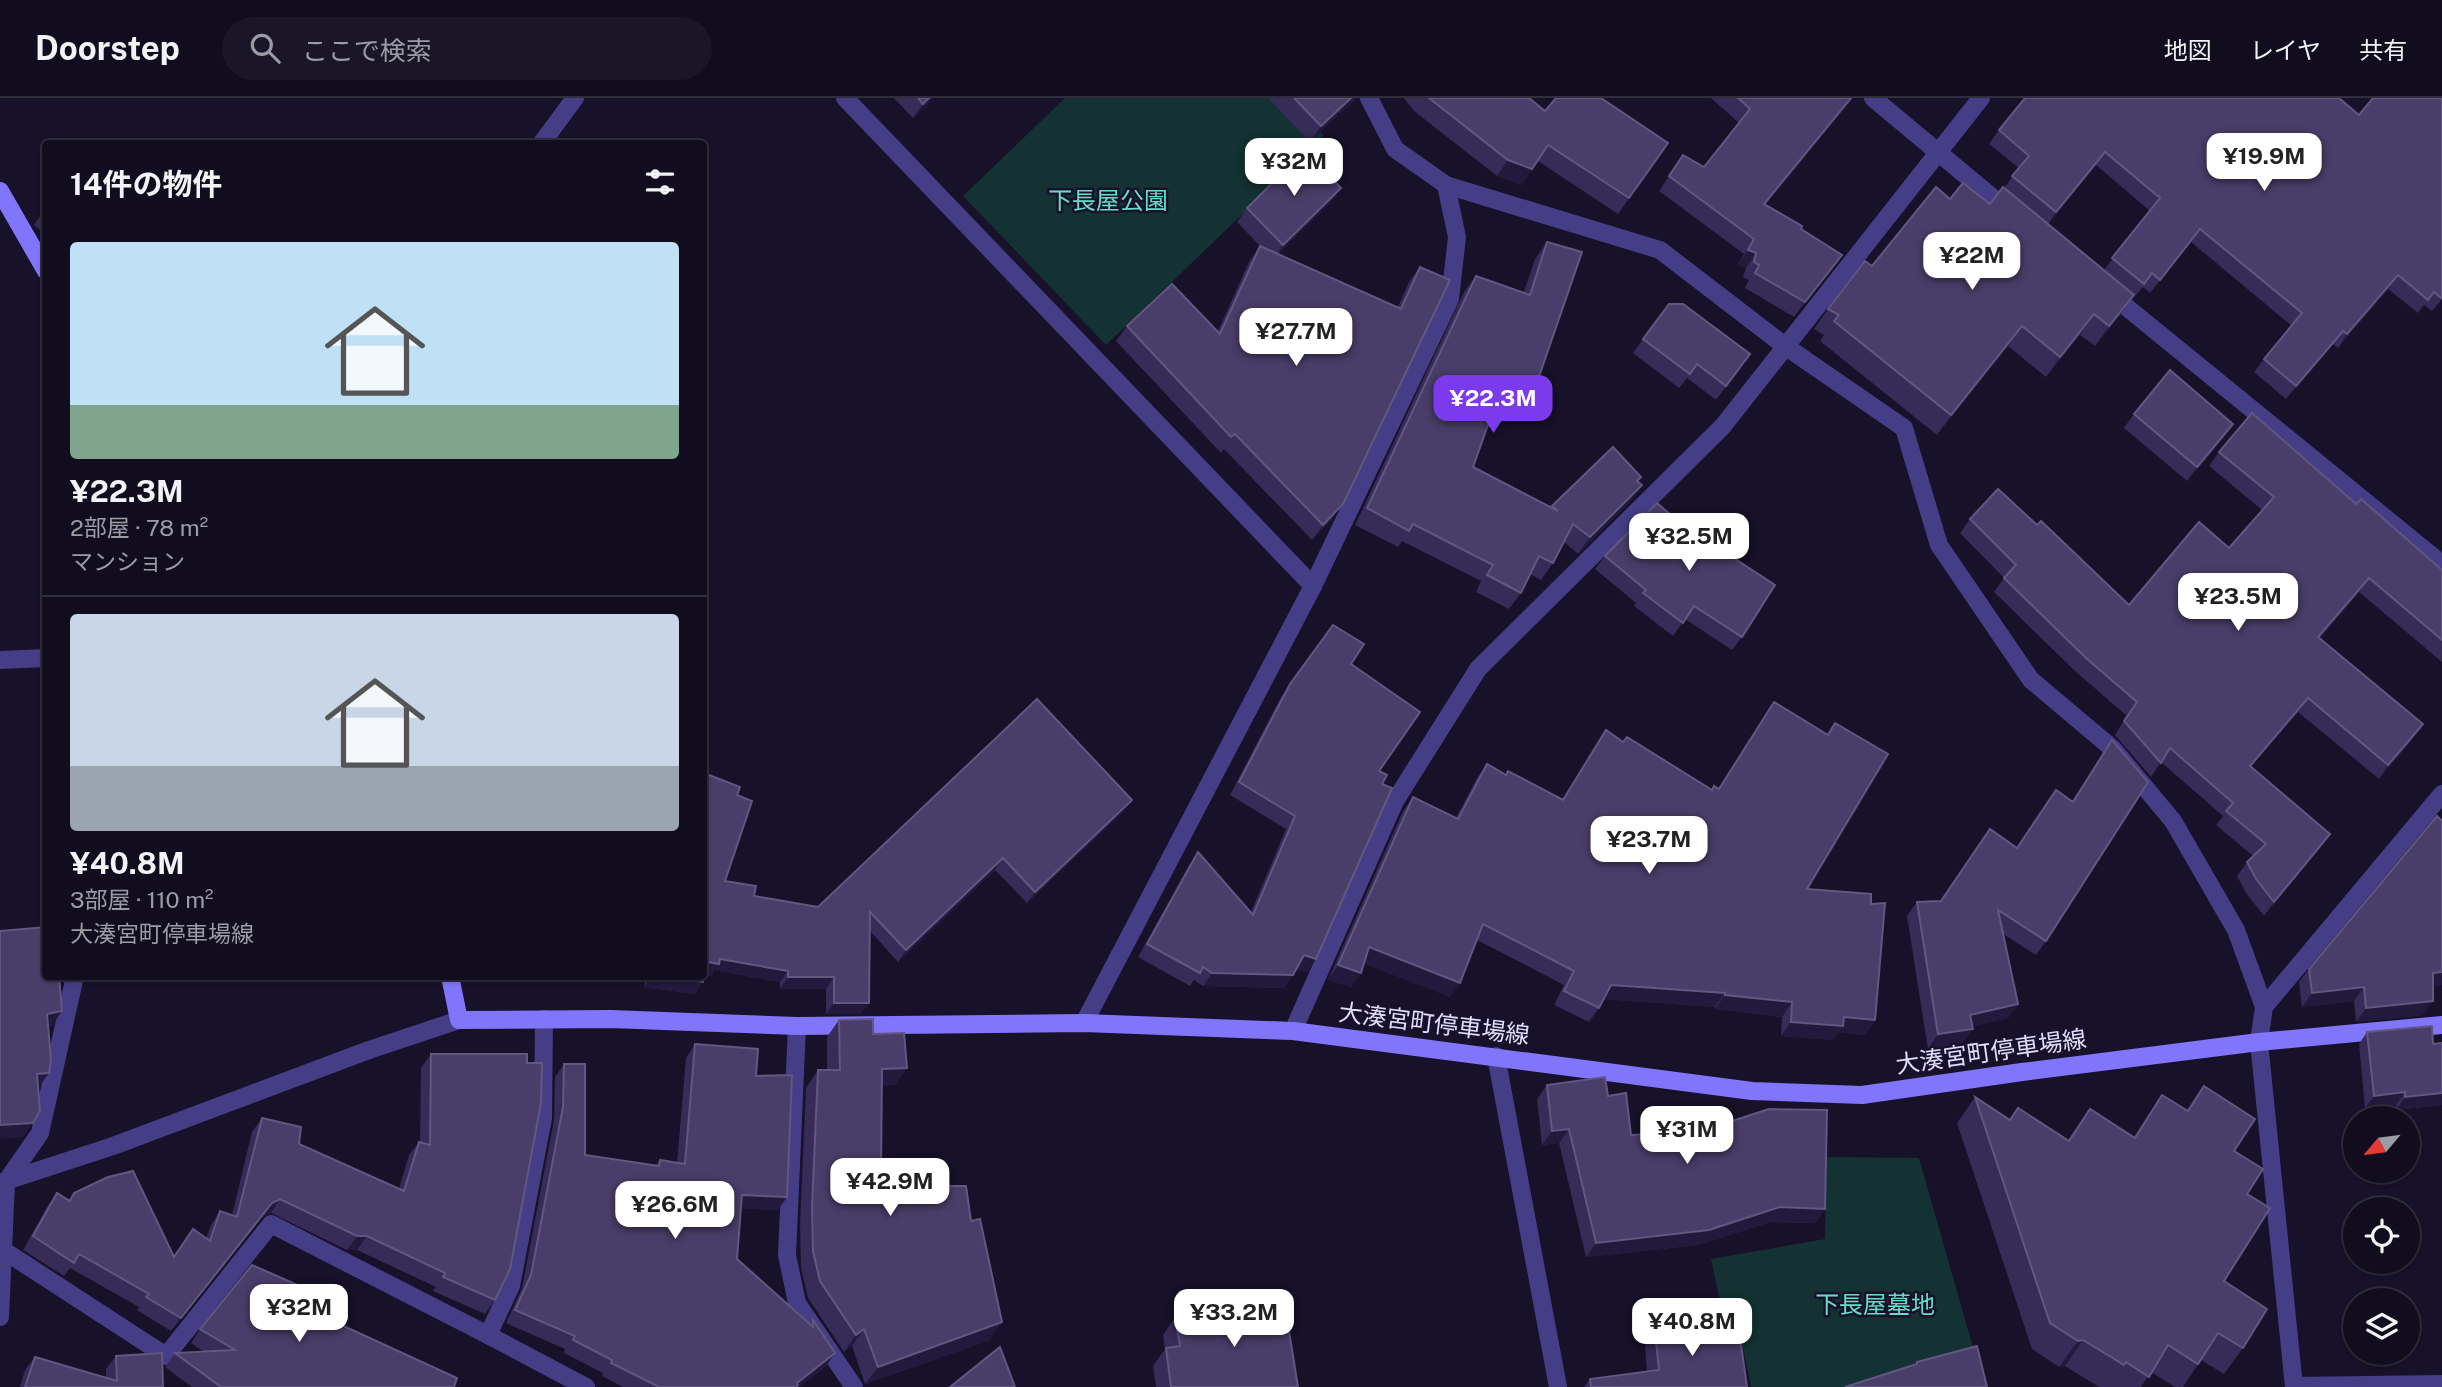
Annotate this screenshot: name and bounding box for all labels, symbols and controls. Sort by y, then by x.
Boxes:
search box [222,17,712,80]
text: Doorstep [35,29,180,67]
icon: search [246,29,284,67]
text: ここで検索 [302,35,432,66]
text: 地図 [2164,36,2212,64]
text: レイヤ [2250,36,2321,64]
text: 共有 [2359,36,2407,64]
pin: ¥19.9M [2207,134,2321,193]
pin: ¥32M [1253,139,1335,198]
text: ¥19.9M [2223,142,2305,169]
text: ¥32M [1261,147,1327,174]
icon: filters [641,163,679,201]
text: 14件の物件 [70,166,223,202]
park label: 下長屋公園 [1048,186,1168,214]
pin: ¥22M [1931,232,2013,292]
text: ¥22M [1939,241,2005,268]
icon: home [312,288,438,414]
pin: ¥27.7M [1239,308,1353,368]
text: ¥27.7M [1255,317,1337,344]
pin: ¥22.3M [1436,376,1550,435]
text: ¥22.3M [1450,384,1536,411]
text: ¥22.3M [70,473,183,509]
text: 2部屋 · 78 m² [70,514,208,541]
pin: ¥32.5M [1632,514,1746,573]
text: ¥32.5M [1645,522,1733,549]
text: マンション [70,548,185,575]
pin: ¥23.5M [2181,574,2295,633]
text: ¥23.5M [2194,582,2282,609]
icon: home [312,660,438,786]
pin: ¥23.7M [1592,816,1706,876]
text: ¥23.7M [1607,825,1691,852]
text: ¥40.8M [70,845,185,881]
text: 3部屋 · 110 m² [70,886,214,913]
text: 大湊宮町停車場線 [70,920,254,947]
street label: 大湊宮町停車場線 [1337,997,1531,1049]
street label: 大湊宮町停車場線 [1894,1024,2088,1078]
north arrow [2343,1106,2420,1183]
map controls [2343,1106,2420,1365]
pin: ¥31M [1646,1107,1728,1166]
text: ¥31M [1656,1115,1718,1142]
pin: ¥42.9M [833,1158,947,1218]
text: ¥42.9M [846,1167,934,1194]
pin: ¥26.6M [618,1182,732,1241]
text: ¥26.6M [631,1190,719,1217]
button: locate [2343,1197,2420,1274]
pin: ¥32M [258,1284,340,1344]
button: layers [2343,1288,2420,1365]
pin: ¥33.2M [1177,1290,1291,1349]
park label: 下長屋墓地 [1815,1290,1935,1318]
text: ¥32M [266,1293,332,1320]
text: ¥33.2M [1190,1298,1278,1325]
pin: ¥40.8M [1635,1298,1749,1358]
text: ¥40.8M [1648,1307,1736,1334]

